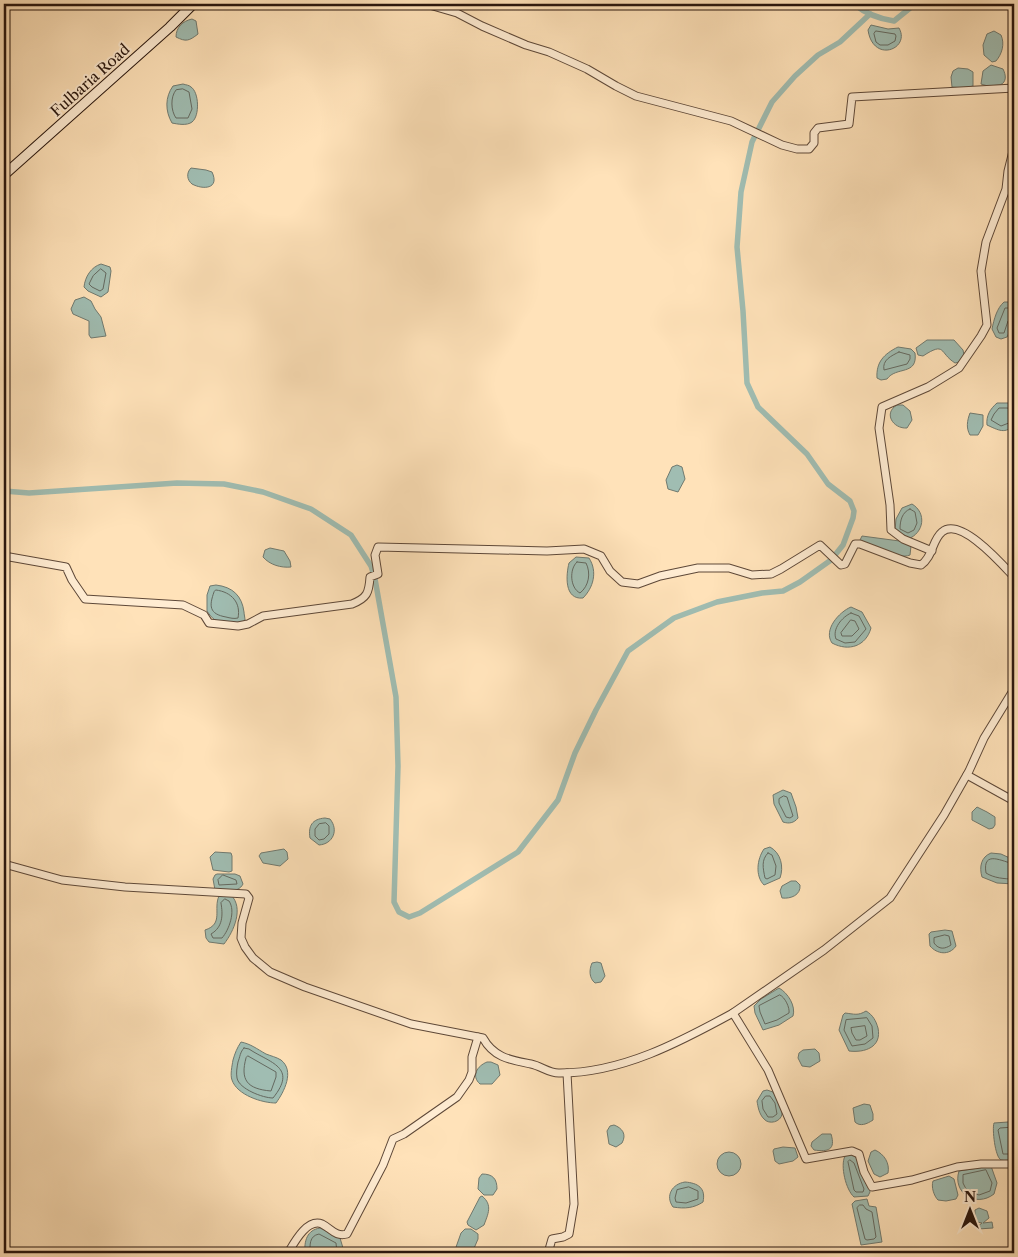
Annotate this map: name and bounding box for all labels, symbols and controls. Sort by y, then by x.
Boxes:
street label: Fulbaria Road [46,39,134,121]
north arrow [946,1184,996,1234]
text: N [964,1188,976,1206]

